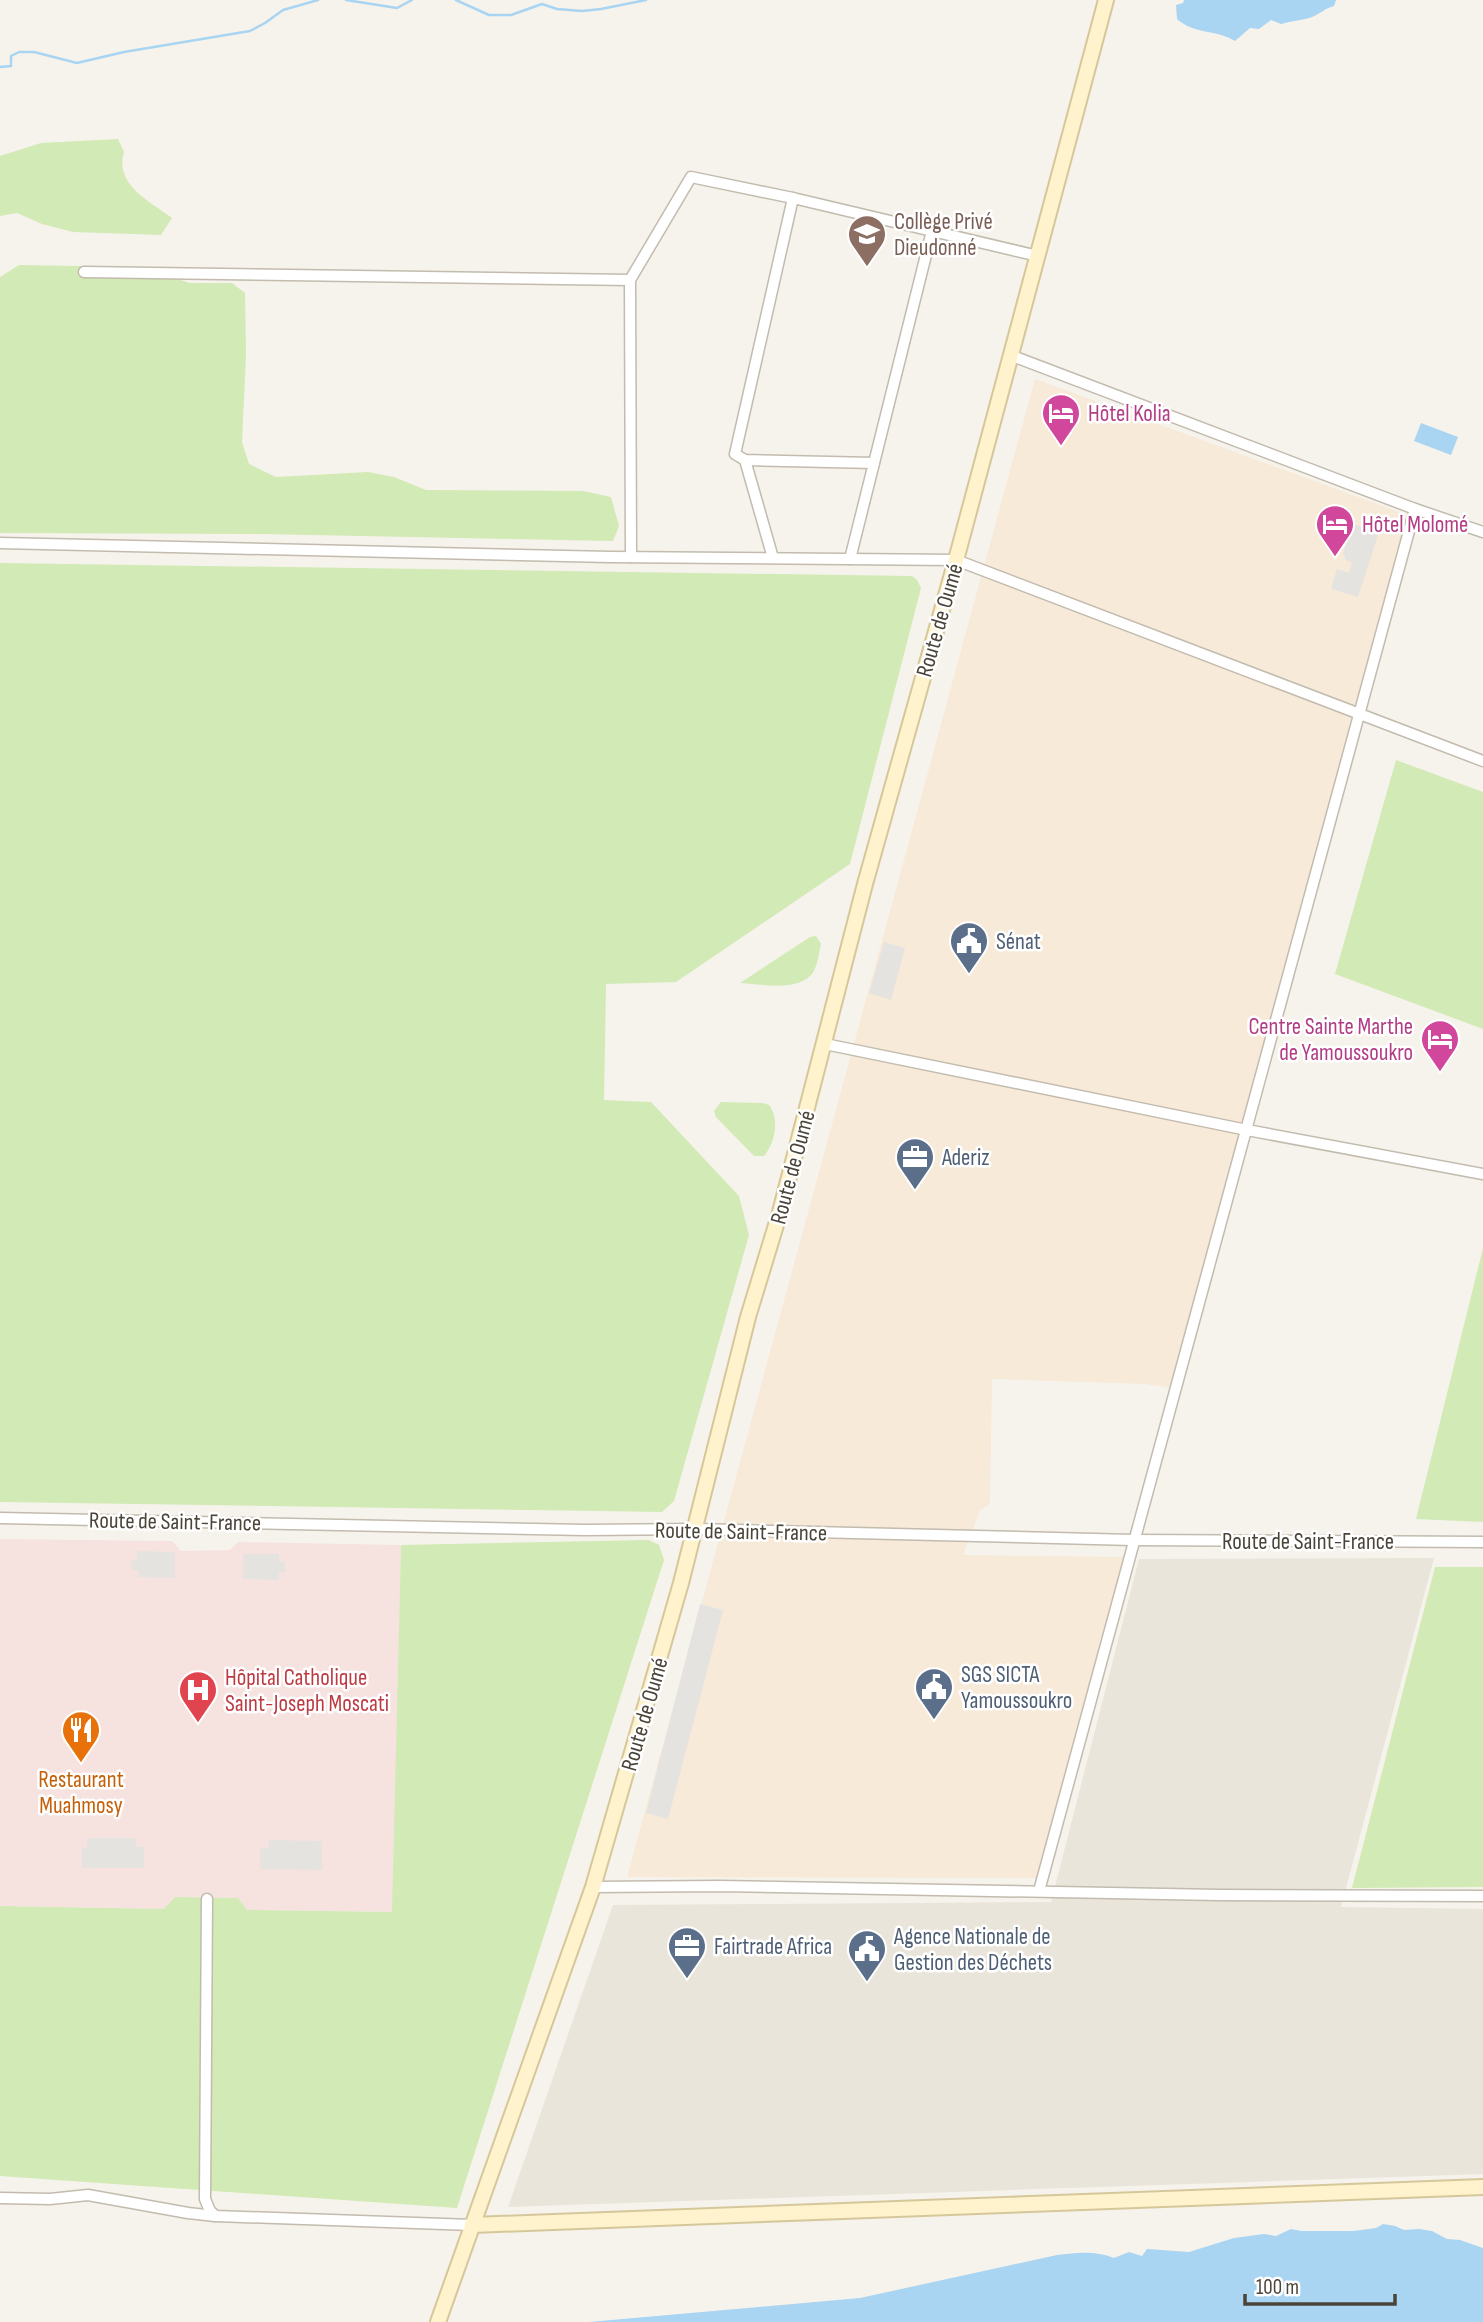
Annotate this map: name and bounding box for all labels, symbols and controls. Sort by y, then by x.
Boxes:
place label: Collège Privé Dieudonné [894,208,993,262]
school or university icon: Collège Privé Dieudonné [846,213,888,268]
hotel icon: Hôtel Kolia [1040,392,1082,447]
place label: Hôtel Kolia [1088,400,1171,428]
hotel icon: Hôtel Molomé [1314,503,1356,558]
place label: Hôtel Molomé [1362,511,1468,539]
street label: Route de Oumé [910,560,970,680]
public building icon: Sénat [948,920,990,975]
place label: Sénat [996,928,1041,956]
place label: Centre Sainte Marthe de Yamoussoukro [1248,1013,1413,1067]
hotel icon: Centre Sainte Marthe de Yamoussoukro [1419,1018,1461,1073]
street label: Route de Oumé [764,1107,822,1227]
office icon: Aderiz [894,1136,936,1191]
place label: Aderiz [941,1144,990,1172]
street label: Route de Saint-France [89,1506,261,1537]
street label: Route de Saint-France [655,1516,827,1547]
street label: Route de Saint-France [1222,1528,1394,1556]
street label: Route de Oumé [615,1654,675,1774]
place label: SGS SICTA Yamoussoukro [961,1661,1072,1715]
place label: Hôpital Catholique Saint-Joseph Moscati [225,1664,389,1718]
public building icon: SGS SICTA Yamoussoukro [913,1666,955,1721]
hospital icon: Hôpital Catholique Saint-Joseph Moscati [177,1669,219,1724]
restaurant icon: Restaurant Muahmosy [60,1709,102,1764]
place label: Restaurant Muahmosy [38,1766,124,1820]
place label: Agence Nationale de Gestion des Déchets [893,1923,1052,1977]
office icon: Fairtrade Africa [666,1925,708,1980]
public building icon: Agence Nationale de Gestion des Déchets [846,1928,888,1983]
place label: Fairtrade Africa [714,1933,832,1961]
scale bar [1245,2262,1396,2306]
text: 100 m [1256,2275,1299,2300]

